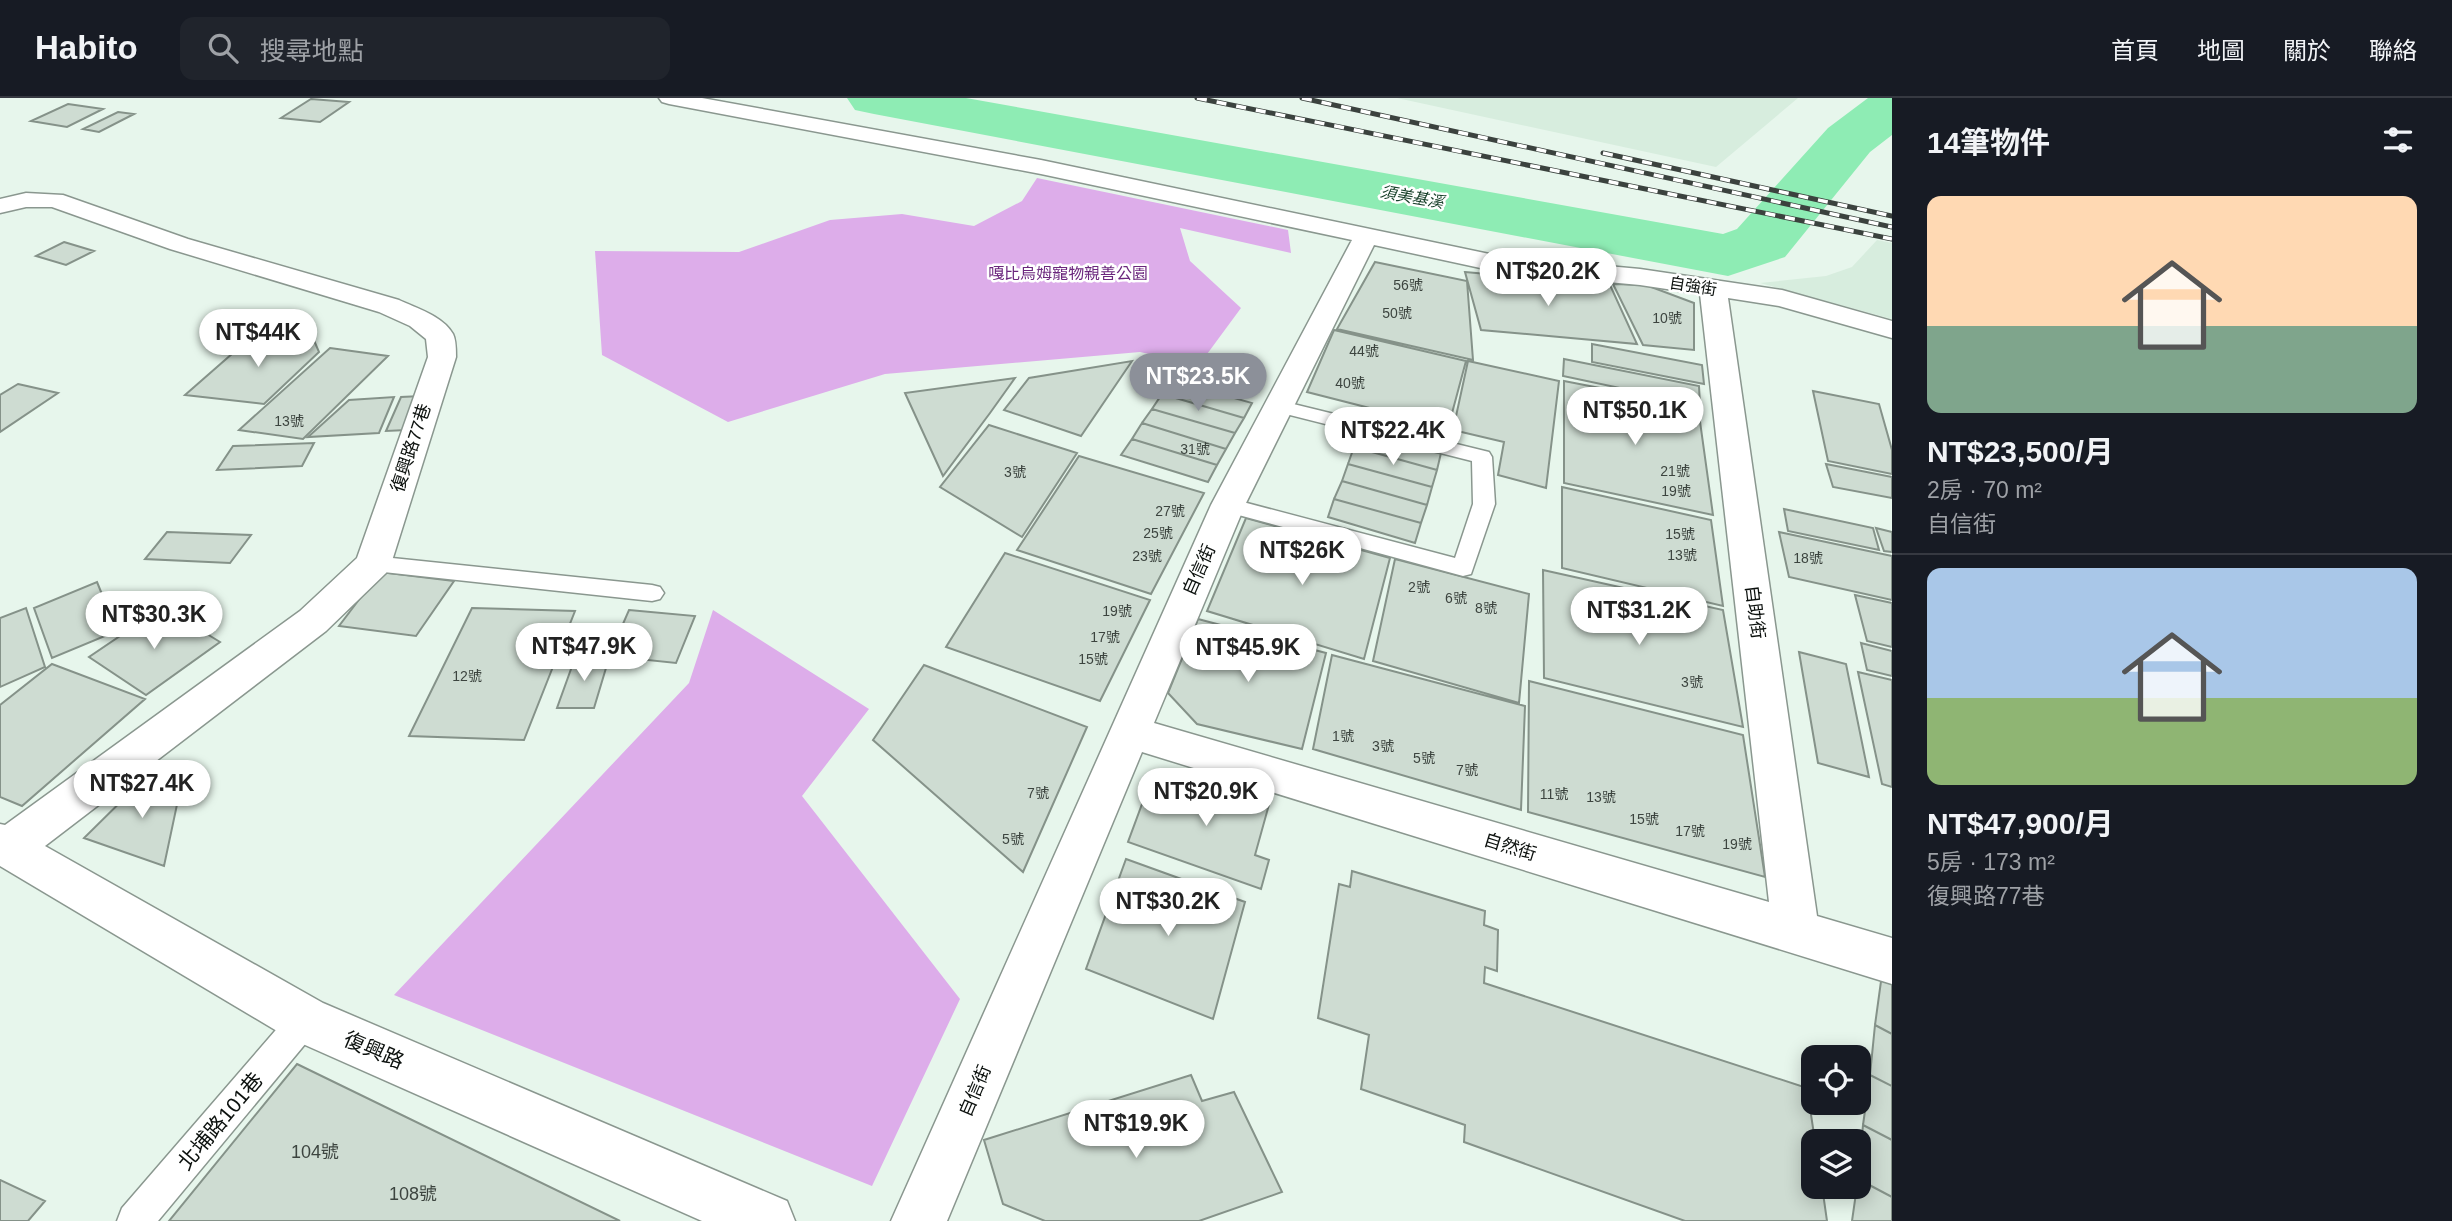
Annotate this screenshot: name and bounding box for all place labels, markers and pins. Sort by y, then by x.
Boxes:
pin: NT$20.2K [1476,248,1620,308]
pin: NT$44K [201,310,315,369]
pin: NT$23.5K [1126,354,1270,413]
pin: NT$50.1K [1563,388,1707,447]
pin: NT$22.4K [1321,408,1465,467]
pin: NT$26K [1245,528,1359,587]
pin: NT$31.2K [1567,588,1711,647]
pin: NT$30.3K [82,592,226,651]
pin: NT$47.9K [512,624,656,683]
pin: NT$45.9K [1176,624,1320,684]
pin: NT$27.4K [70,760,214,820]
pin: NT$20.9K [1134,768,1278,828]
pin: NT$30.2K [1096,878,1240,938]
pin: NT$19.9K [1064,1100,1208,1160]

